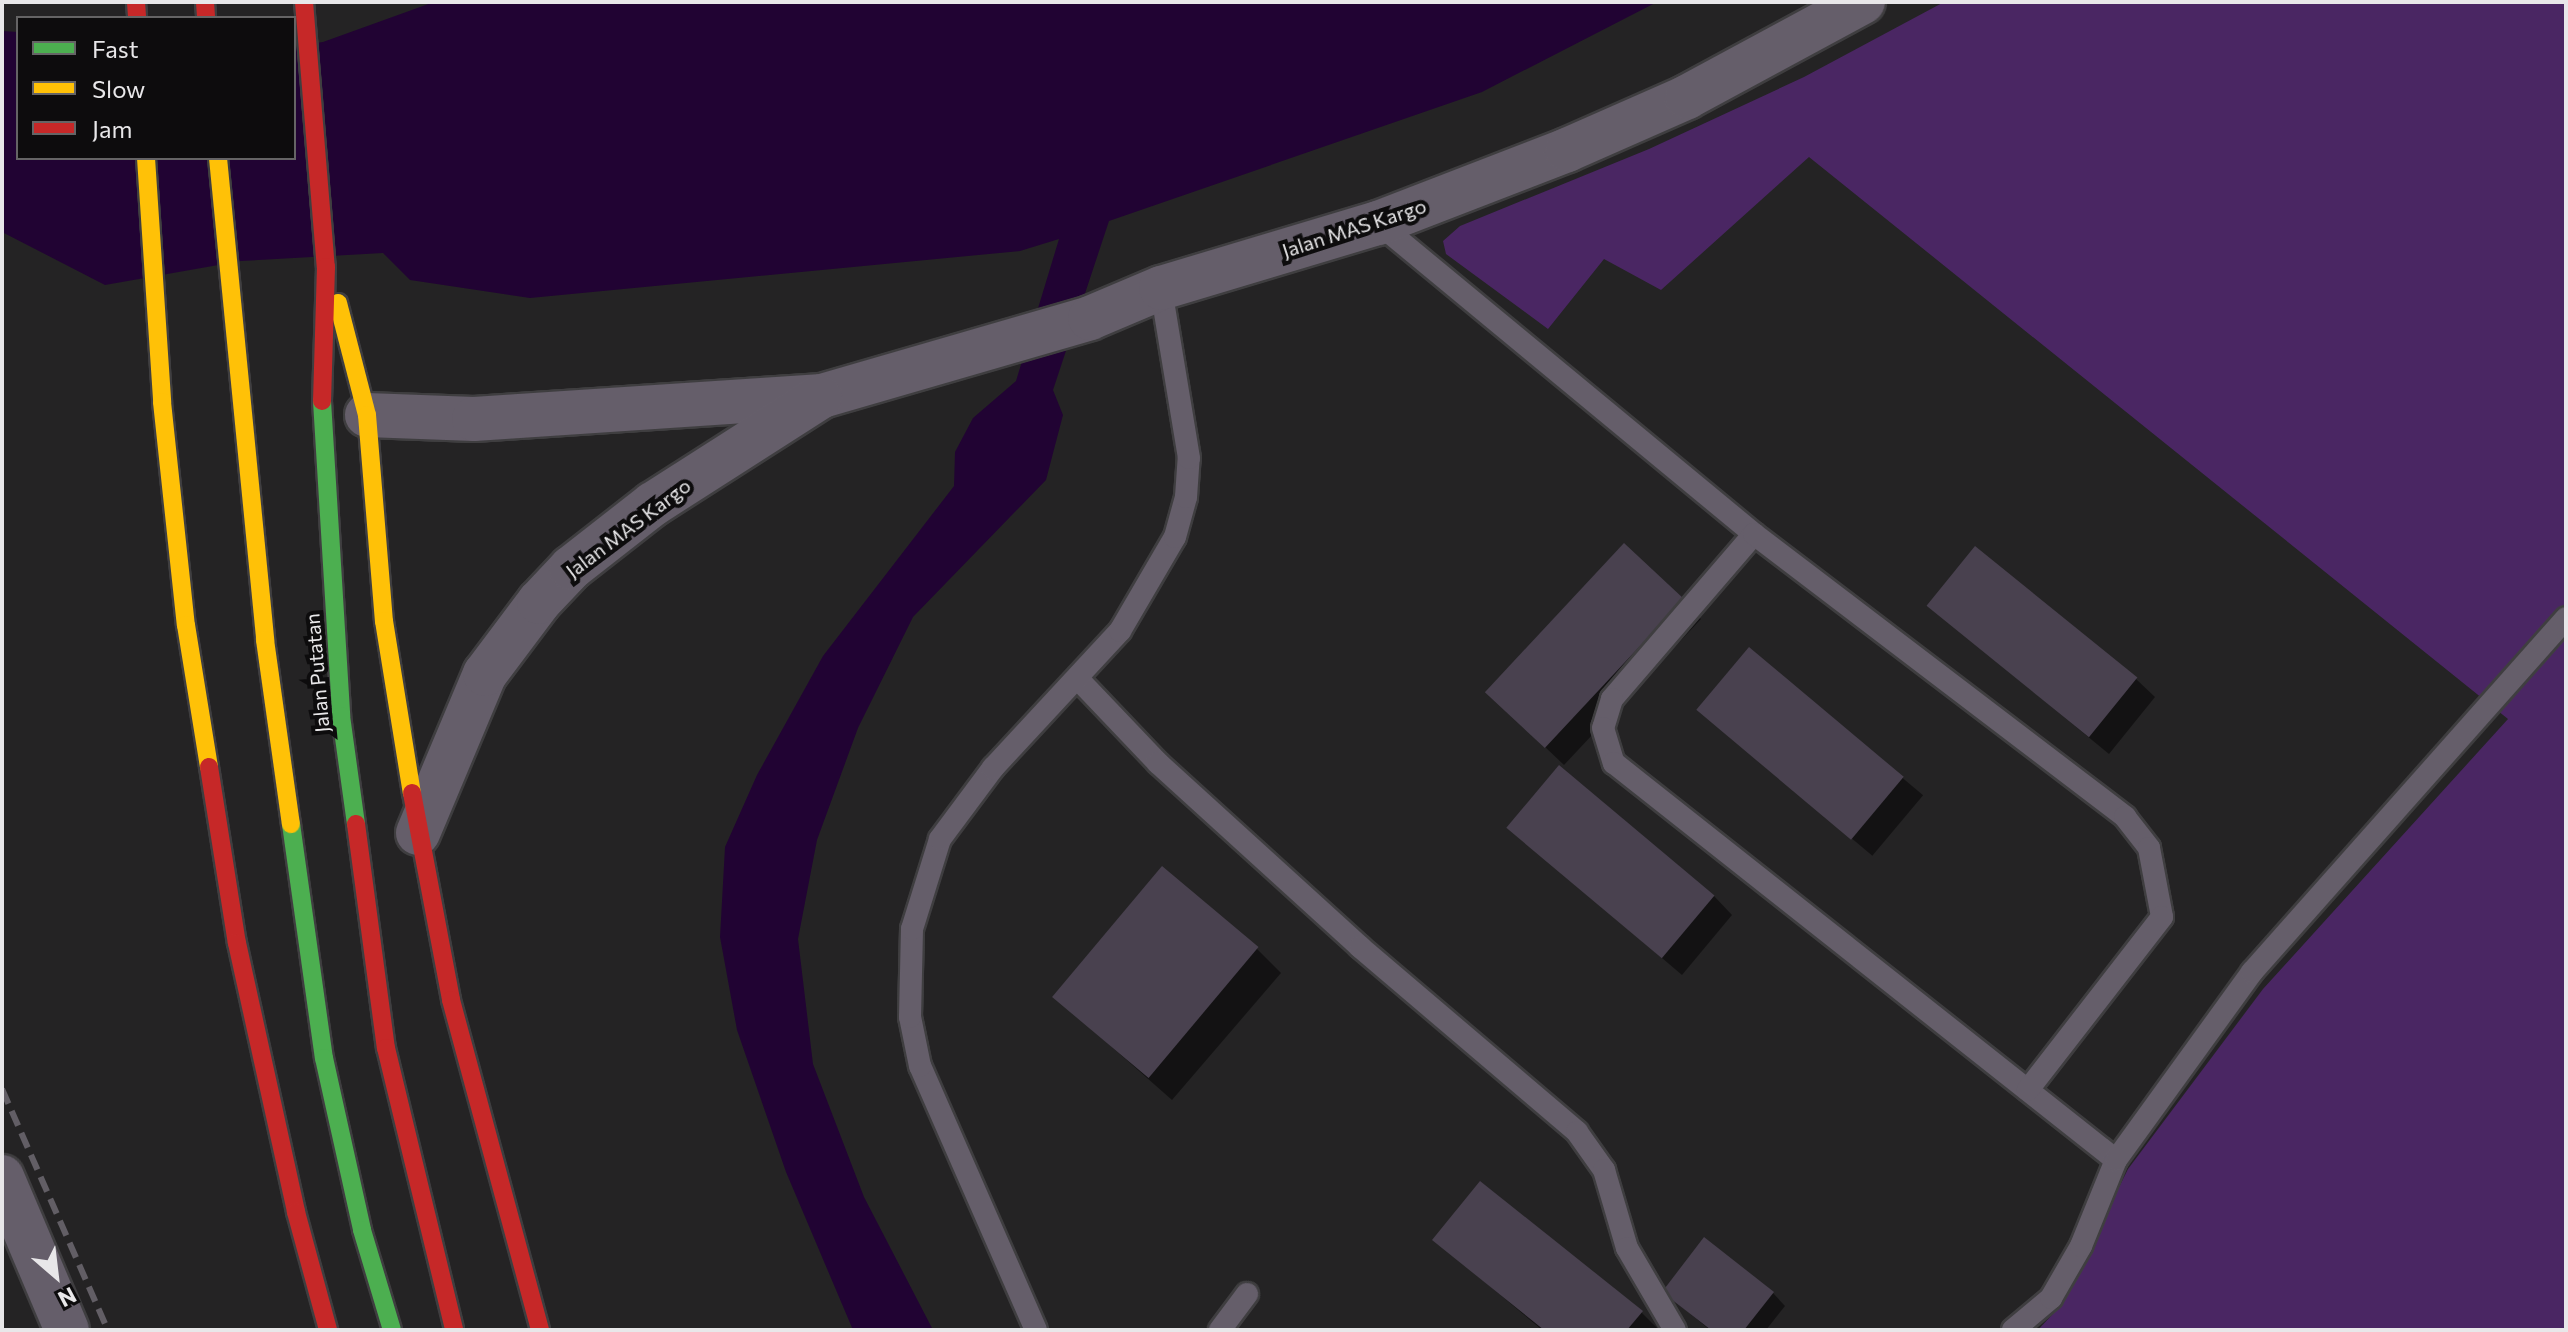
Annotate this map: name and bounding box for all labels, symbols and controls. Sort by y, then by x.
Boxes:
legend [16,16,296,160]
text: Fast [92,34,139,63]
text: Slow [92,74,145,103]
text: Jam [92,114,132,143]
street label: Jalan MAS Kargo [1279,193,1429,263]
street label: Jalan MAS Kargo [561,473,695,583]
street label: Jalan Putatan [300,612,334,734]
north arrow [16,1236,96,1316]
text: N [54,1282,81,1313]

